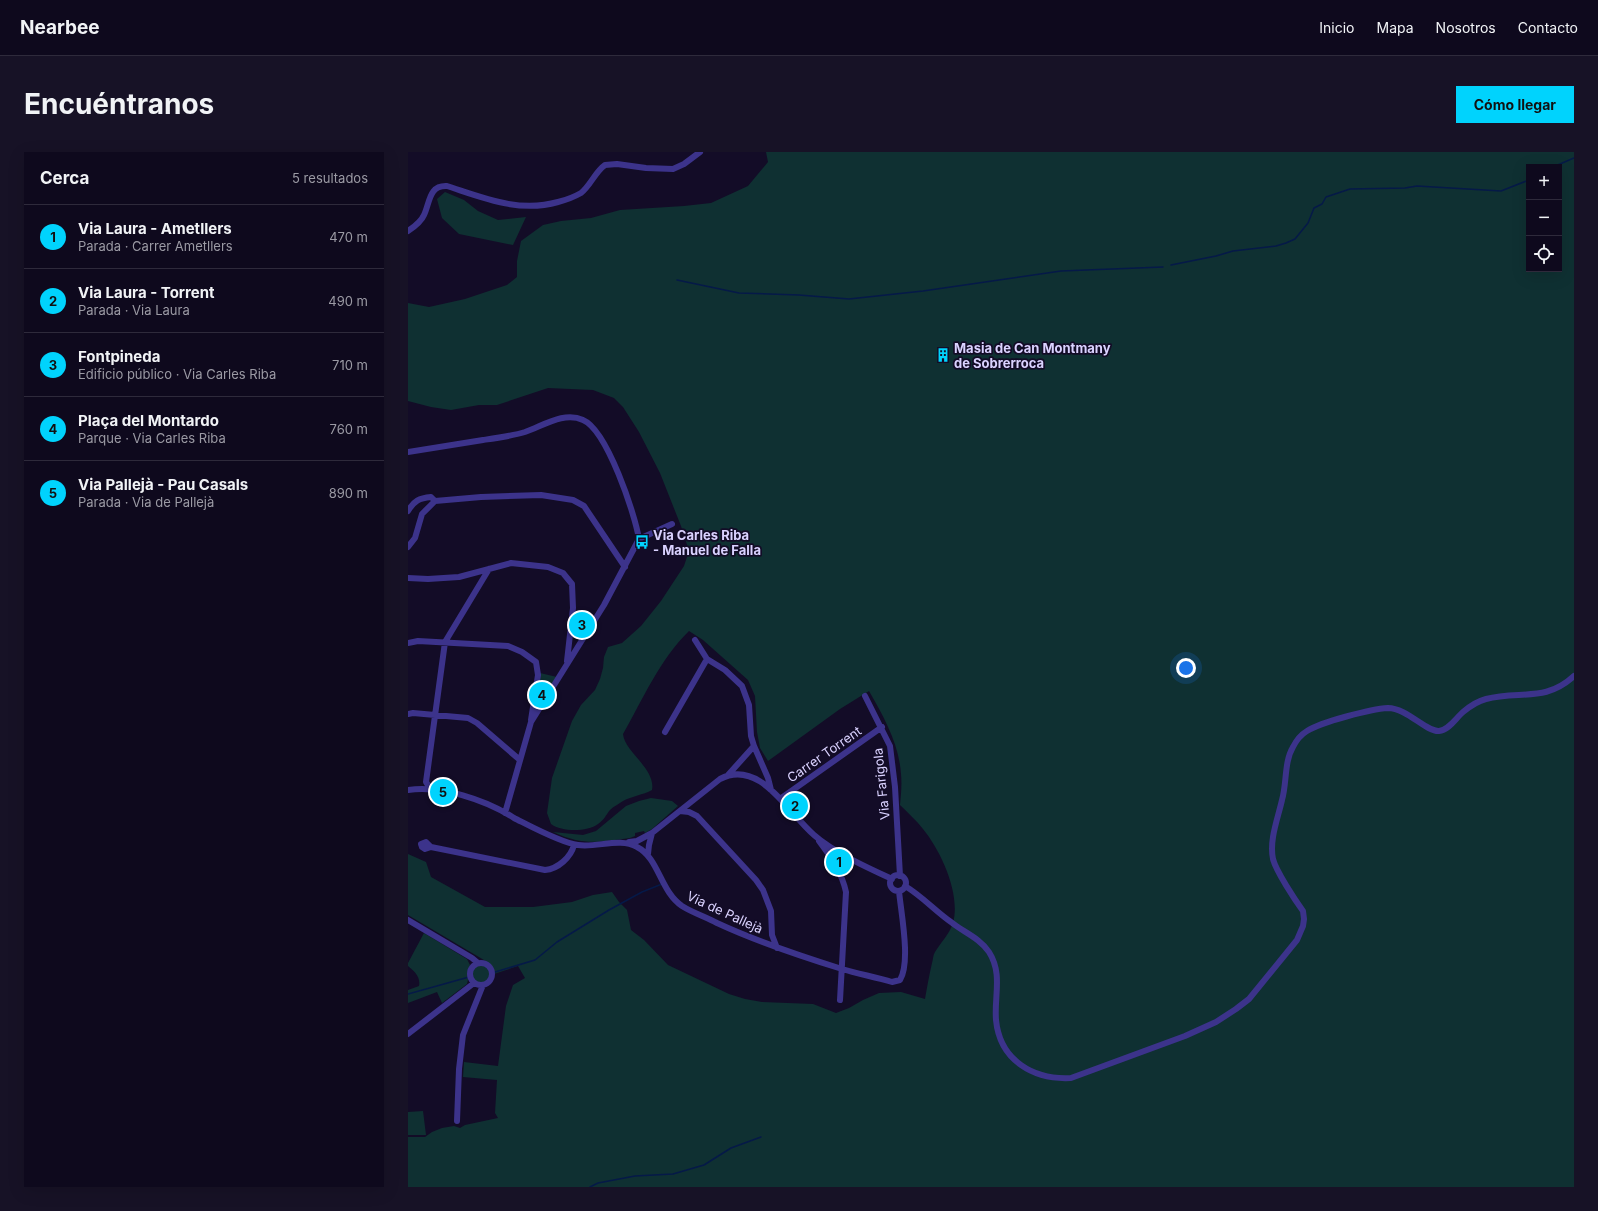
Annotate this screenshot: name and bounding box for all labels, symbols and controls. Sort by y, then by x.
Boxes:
text: Nearbee [20,16,100,39]
text: Inicio [1319,19,1355,36]
text: Mapa [1377,19,1414,36]
text: Nosotros [1436,19,1496,36]
text: Contacto [1518,19,1578,36]
button: Cómo llegar [1456,86,1574,123]
text: Encuéntranos [24,87,214,121]
map controls [1526,164,1562,272]
button: + [1526,164,1562,200]
text: Cerca [40,168,89,188]
text: 5 resultados [292,170,368,186]
button: − [1526,200,1562,236]
text: Via Laura - Ametllers [78,219,232,238]
text: 1 [50,229,56,245]
text: 470 m [329,229,368,245]
button: locate [1526,236,1562,272]
text: Parada · Carrer Ametllers [78,238,233,254]
text: Via Laura - Torrent [78,283,215,302]
text: 2 [49,293,57,309]
text: 490 m [328,293,368,309]
text: Parada · Via Laura [78,302,190,318]
place label: Masia de Can Montmany de Sobrerroca [954,340,1111,371]
text: Fontpineda [78,347,160,366]
building icon: Masia de Can Montmany de Sobrerroca [935,347,951,363]
text: 3 [49,357,57,373]
text: 710 m [332,357,368,373]
text: Edificio público · Via Carles Riba [78,366,276,382]
text: Plaça del Montardo [78,411,219,430]
text: 4 [49,421,57,437]
text: 760 m [330,421,368,437]
text: Parque · Via Carles Riba [78,430,226,446]
text: Via Pallejà - Pau Casals [78,475,248,494]
text: 5 [49,485,57,501]
text: 890 m [329,485,368,501]
text: Parada · Via de Pallejà [78,494,214,510]
place label: Via Carles Riba - Manuel de Falla [653,527,761,558]
bus stop icon: Via Carles Riba - Manuel de Falla [634,534,650,550]
pin: 3 [569,610,595,640]
your location [1176,658,1196,678]
pin: 4 [529,680,555,710]
street label: Carrer Torrent [784,722,864,786]
street label: Via Farigola [869,747,893,821]
pin: 5 [430,777,456,807]
pin: 2 [782,791,808,821]
pin: 1 [826,847,852,877]
street label: Via de Pallejà [684,887,766,937]

